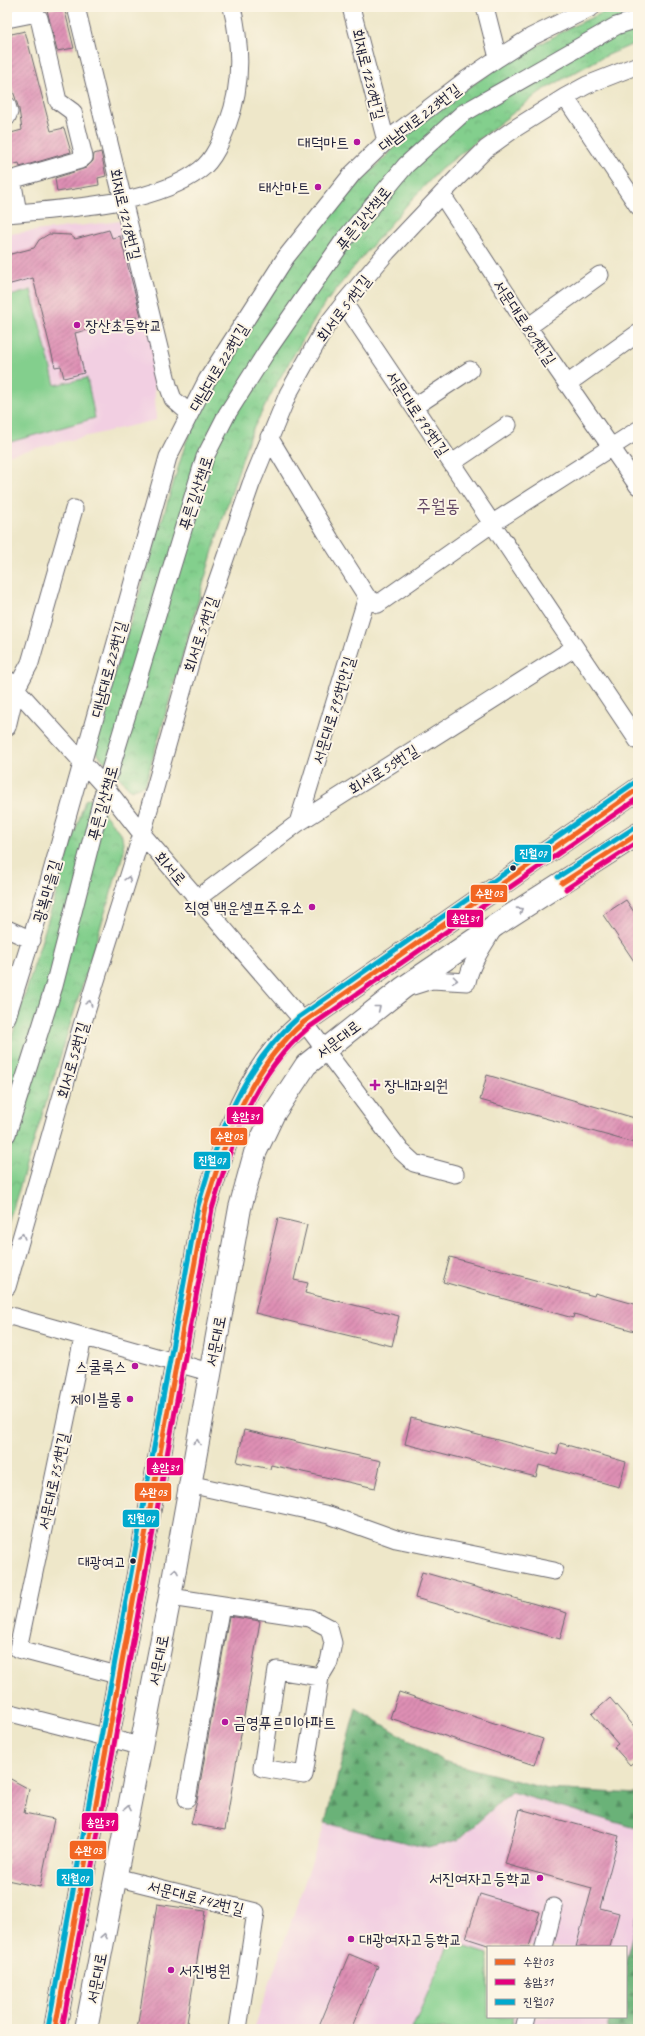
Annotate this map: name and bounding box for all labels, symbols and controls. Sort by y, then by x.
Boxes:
street label: 회재로1230번길 [347,27,389,122]
street label: 대남대로223번길 [375,79,465,156]
place label: 대덕마트 [298,133,349,153]
marker: 대덕마트 [352,137,362,147]
street label: 회재로1218번길 [105,167,145,262]
place label: 태산마트 [259,178,310,198]
marker: 태산마트 [313,182,323,192]
street label: 푸른길산책로 [332,182,396,255]
street label: 회서로51번길 [312,271,376,346]
street label: 서문대로801번길 [488,276,560,369]
place label: 장산초등학교 [85,316,162,336]
marker: 장산초등학교 [72,320,82,330]
street label: 대남대로223번길 [185,320,253,415]
street label: 서문대로795번길 [381,367,453,460]
street label: 푸른길산책로 [175,453,217,533]
district label: 주월동 [416,495,460,517]
street label: 회서로51번길 [179,594,223,675]
street label: 대남대로223번길 [87,619,131,720]
street label: 서문대로795번안길 [308,654,360,767]
street label: 회서로55번길 [345,740,422,799]
street label: 푸른길산책로 [83,763,123,843]
line badge: 진월07 [514,844,552,863]
text: 진월07 [519,846,548,860]
street label: 회서로 [150,848,190,890]
street label: 광복마을길 [28,857,65,925]
unlabelled marker [508,863,518,873]
one-way arrow [123,876,132,883]
line badge: 수완03 [470,884,508,903]
text: 수완03 [475,886,504,900]
place label: 직영 백운셀프주유소 [184,898,304,918]
marker: 직영 백운셀프주유소 [307,902,317,912]
one-way arrow [515,908,522,915]
line badge: 송암31 [446,909,484,928]
text: 송암31 [451,911,480,925]
one-way arrow [452,976,458,985]
one-way arrow [84,1000,92,1007]
one-way arrow [374,1005,381,1012]
street label: 서문대로 [312,1016,365,1064]
street label: 회서로52번길 [52,1020,93,1101]
place label: 장내과의원 [384,1076,448,1096]
marker: 장내과의원 [369,1079,381,1091]
line badge: 송암31 [226,1106,264,1125]
text: 송암31 [231,1109,260,1123]
line badge: 수완03 [210,1127,248,1146]
text: 수완03 [215,1129,244,1143]
line badge: 진월07 [193,1151,231,1170]
text: 진월07 [198,1153,227,1167]
one-way arrow [17,1233,25,1239]
street label: 서문대로 [201,1314,231,1368]
place label: 스쿨룩스 [76,1357,127,1377]
marker: 스쿨룩스 [130,1361,140,1371]
place label: 제이블롱 [71,1390,122,1410]
marker: 제이블롱 [125,1394,135,1404]
street label: 서문대로751번길 [34,1431,74,1532]
one-way arrow [192,1439,200,1446]
line badge: 송암31 [146,1457,184,1476]
text: 송암31 [151,1460,180,1474]
line badge: 수완03 [134,1482,172,1502]
text: 수완03 [139,1485,168,1499]
line badge: 진월07 [122,1509,160,1528]
text: 진월07 [127,1511,156,1525]
place label: 대광여고 [78,1553,126,1572]
marker: 대광여고 [128,1556,138,1566]
one-way arrow [170,1567,178,1574]
street label: 서문대로 [144,1633,174,1687]
place label: 금영푸르미아파트 [233,1713,336,1733]
marker: 금영푸르미아파트 [220,1717,230,1727]
one-way arrow [124,1805,132,1811]
line badge: 송암31 [81,1812,119,1832]
text: 송암31 [86,1815,115,1829]
line badge: 수완03 [69,1840,107,1860]
text: 수완03 [74,1843,103,1857]
line badge: 진월07 [56,1868,94,1887]
place label: 서진여자고등학교 [429,1869,532,1889]
text: 진월07 [61,1871,90,1885]
marker: 서진여자고등학교 [535,1873,545,1883]
street label: 서문대로742번길 [145,1876,246,1920]
place label: 대광여자고등학교 [359,1930,462,1950]
one-way arrow [99,1933,107,1939]
marker: 대광여자고등학교 [346,1934,356,1944]
legend [487,1946,627,2018]
street label: 서문대로 [82,1951,112,2005]
text: 수완03 [523,1954,555,1970]
place label: 서진병원 [179,1961,231,1981]
marker: 서진병원 [166,1965,176,1975]
text: 송암31 [523,1974,554,1990]
text: 진월07 [523,1994,554,2010]

